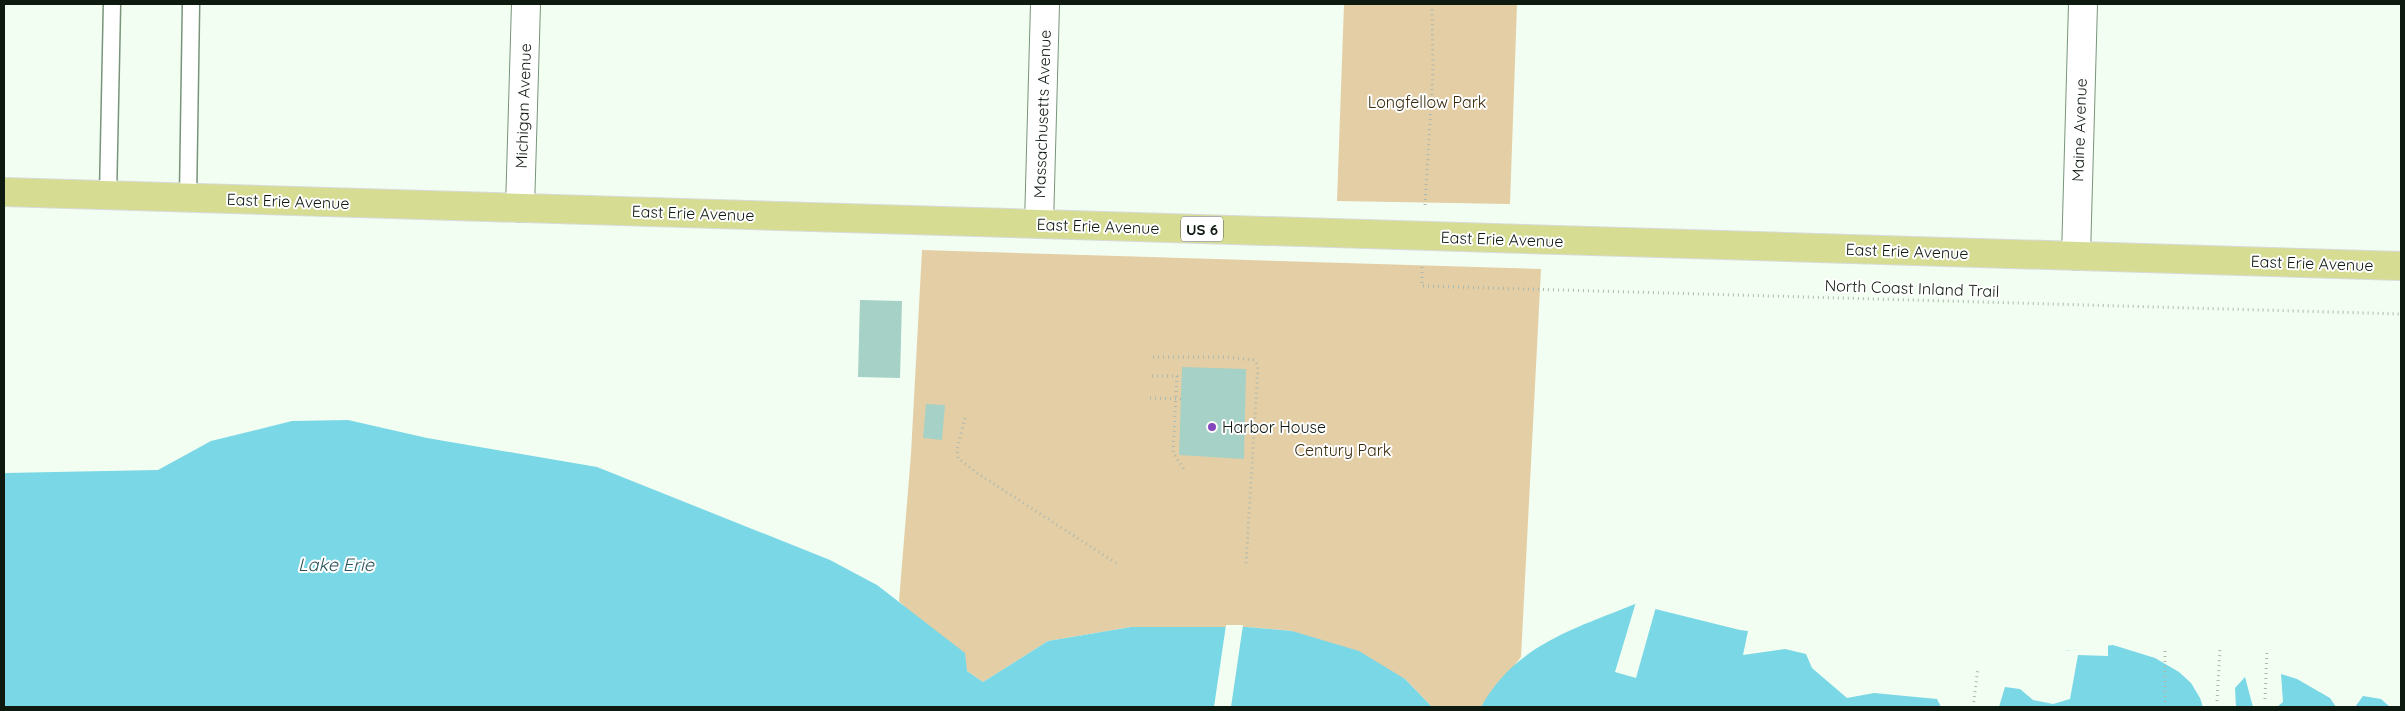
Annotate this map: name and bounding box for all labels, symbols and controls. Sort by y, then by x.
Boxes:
street label: Massachusetts Avenue [1029,29,1055,199]
street label: Michigan Avenue [511,43,535,169]
street label: Maine Avenue [2067,78,2091,182]
park label: Longfellow Park [1368,92,1486,112]
street label: East Erie Avenue [226,189,350,213]
street label: East Erie Avenue [631,201,755,225]
street label: East Erie Avenue [1036,214,1160,238]
road number: US 6 [1181,216,1223,242]
street label: East Erie Avenue [1440,227,1564,251]
street label: East Erie Avenue [1845,239,1969,263]
street label: East Erie Avenue [2250,251,2374,275]
street label: North Coast Inland Trail [1824,275,2000,301]
place label: Harbor House [1222,417,1326,437]
marker: Harbor House [1206,421,1218,433]
park label: Century Park [1295,440,1391,460]
water label: Lake Erie [298,553,375,576]

